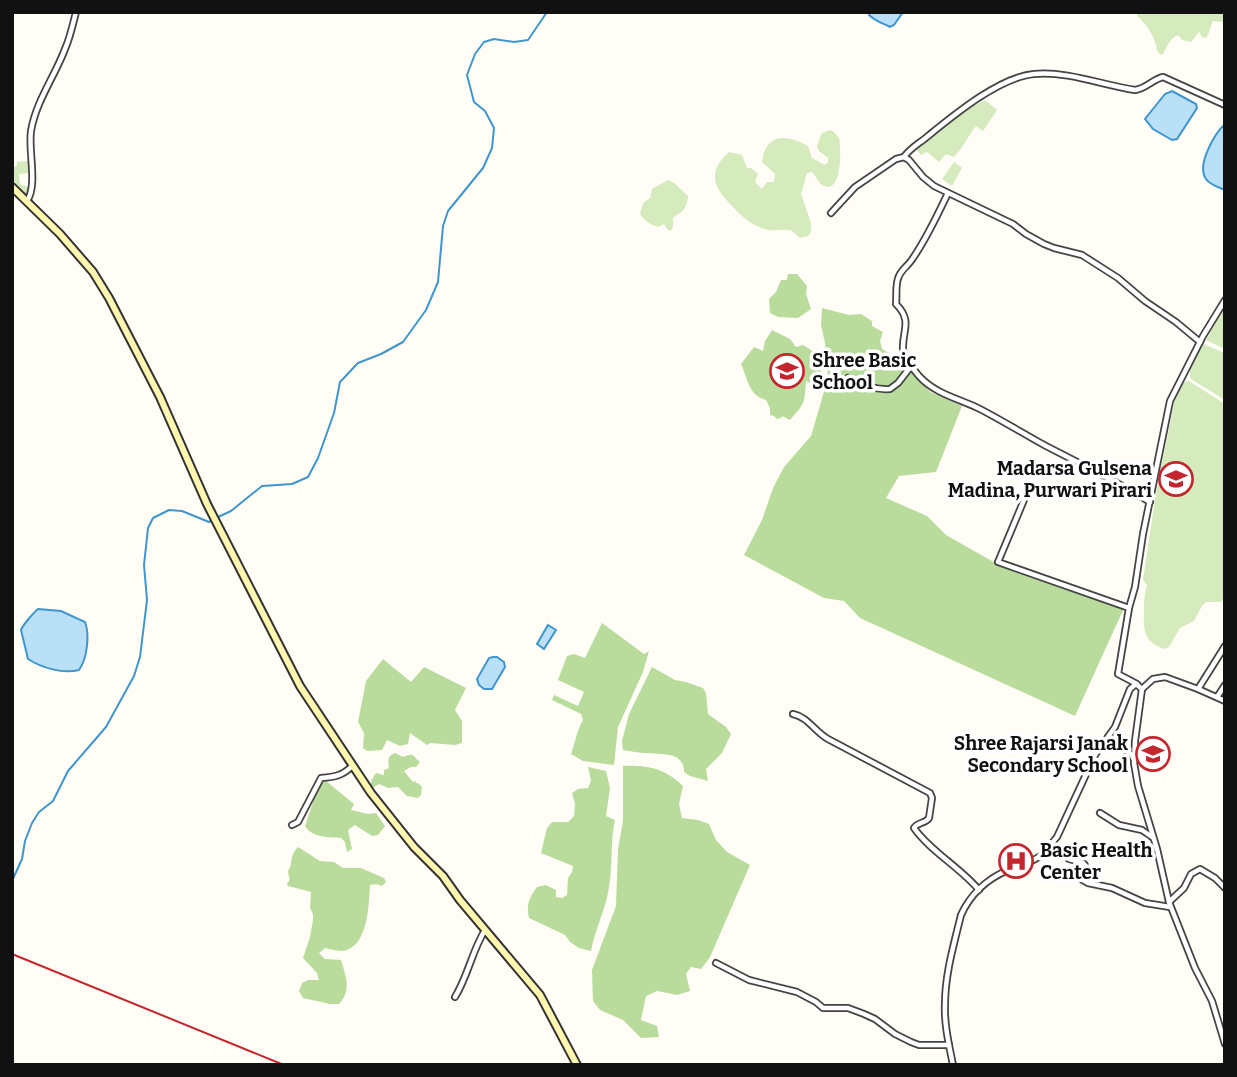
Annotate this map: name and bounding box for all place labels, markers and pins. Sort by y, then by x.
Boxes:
place label: Shree Basic School [812,349,916,394]
school or university icon: Shree Basic School [768,352,806,390]
place label: Madarsa Gulsena Madina, Purwari Pirari [948,457,1152,502]
school or university icon: Madarsa Gulsena Madina, Purwari Pirari [1157,460,1195,498]
place label: Shree Rajarsi Janak Secondary School [954,732,1129,777]
school or university icon: Shree Rajarsi Janak Secondary School [1134,735,1172,773]
place label: Basic Health Center [1040,839,1153,884]
hospital icon: Basic Health Center [997,842,1035,880]

